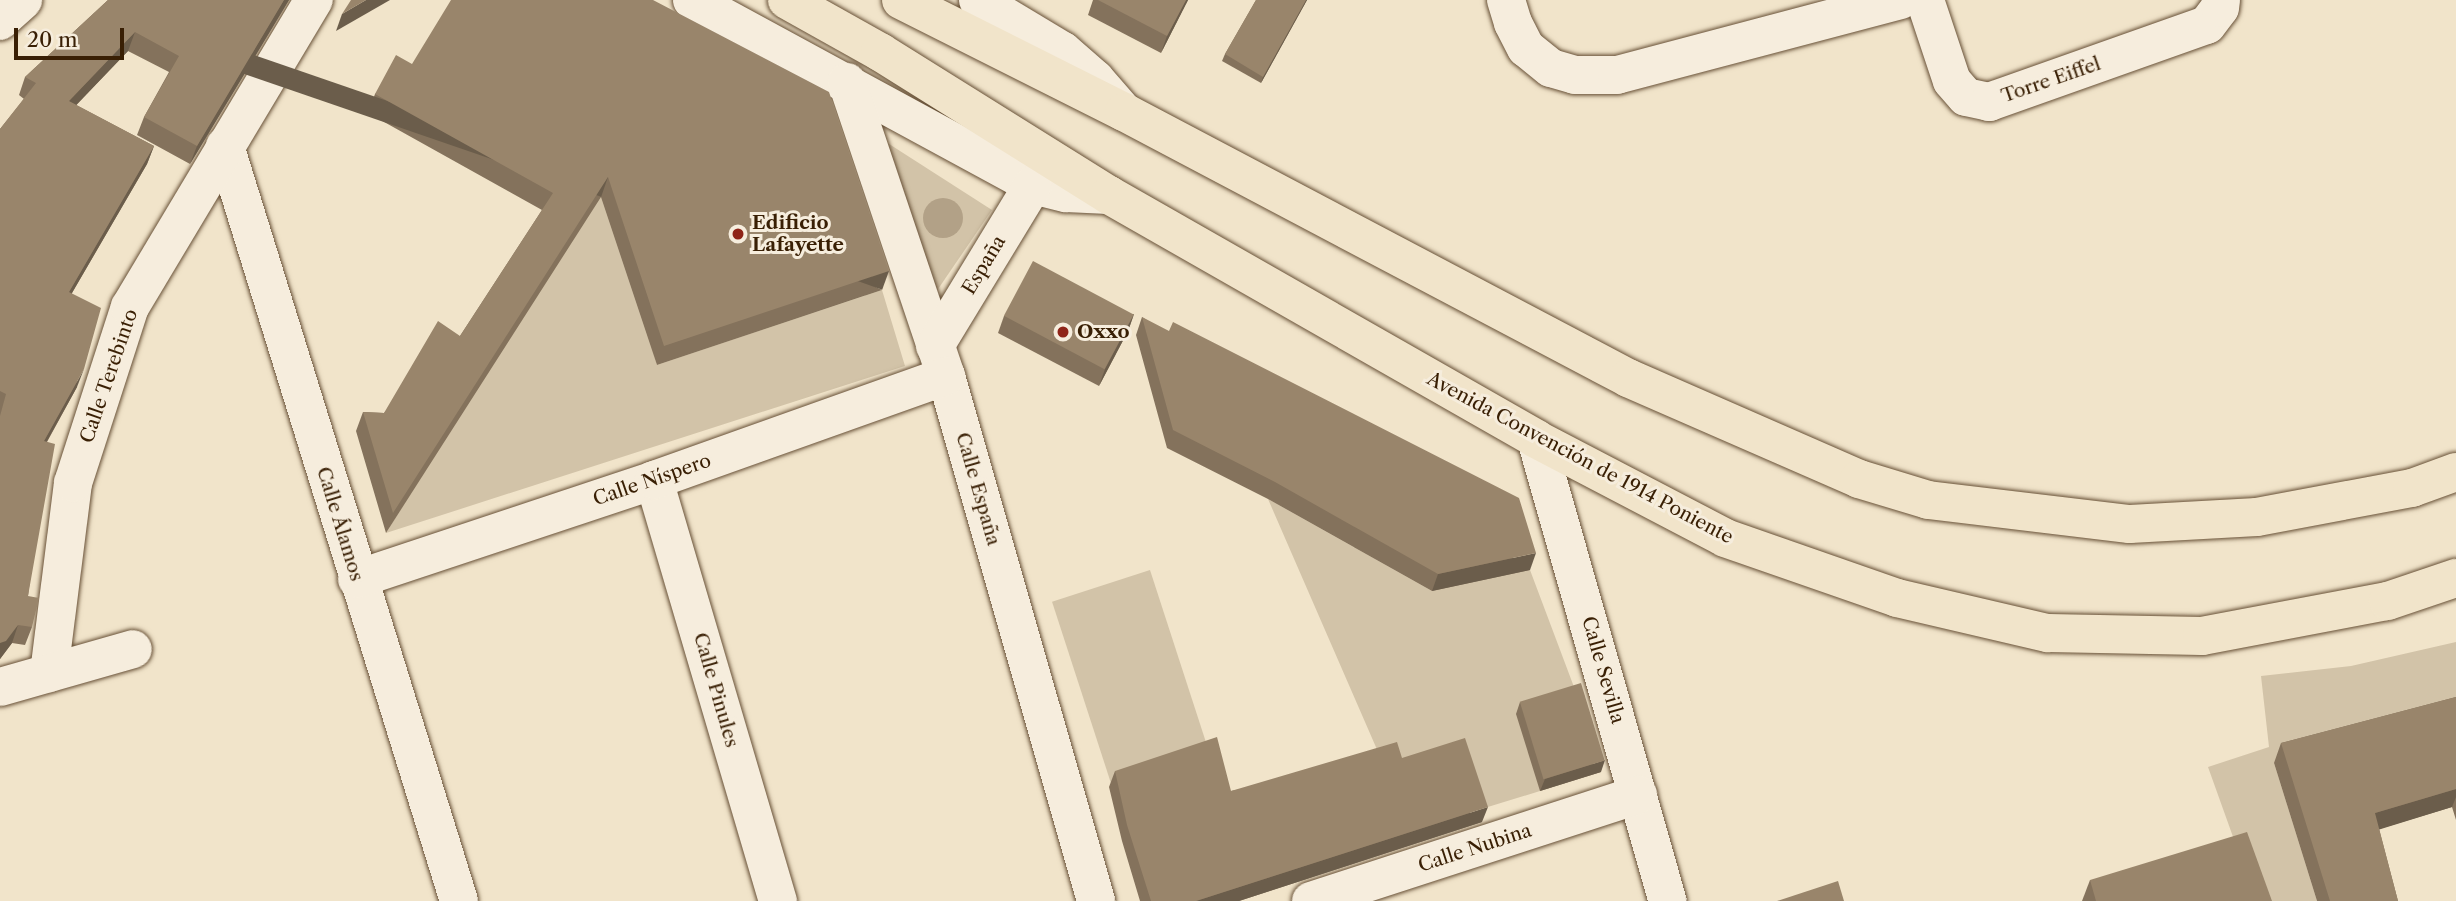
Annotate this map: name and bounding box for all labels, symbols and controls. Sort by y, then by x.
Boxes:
scale bar [18,14,128,58]
text: 20 m [27,27,78,52]
street label: Torre Eiffel [1998,52,2104,108]
place label: Edificio Lafayette [752,212,844,256]
marker: Edificio Lafayette [730,226,746,242]
street label: España [958,231,1010,299]
street label: Calle Terebinto [75,306,143,446]
place label: Oxxo [1077,321,1129,343]
marker: Oxxo [1055,324,1071,340]
street label: Avenida Convención de 1914 Poniente [1423,367,1737,549]
street label: Calle España [951,430,1005,548]
street label: Calle Níspero [590,449,714,511]
street label: Calle Álamos [312,464,368,584]
street label: Calle Sevilla [1577,614,1629,726]
street label: Calle Pinules [689,630,743,750]
street label: Calle Nubina [1415,819,1535,877]

